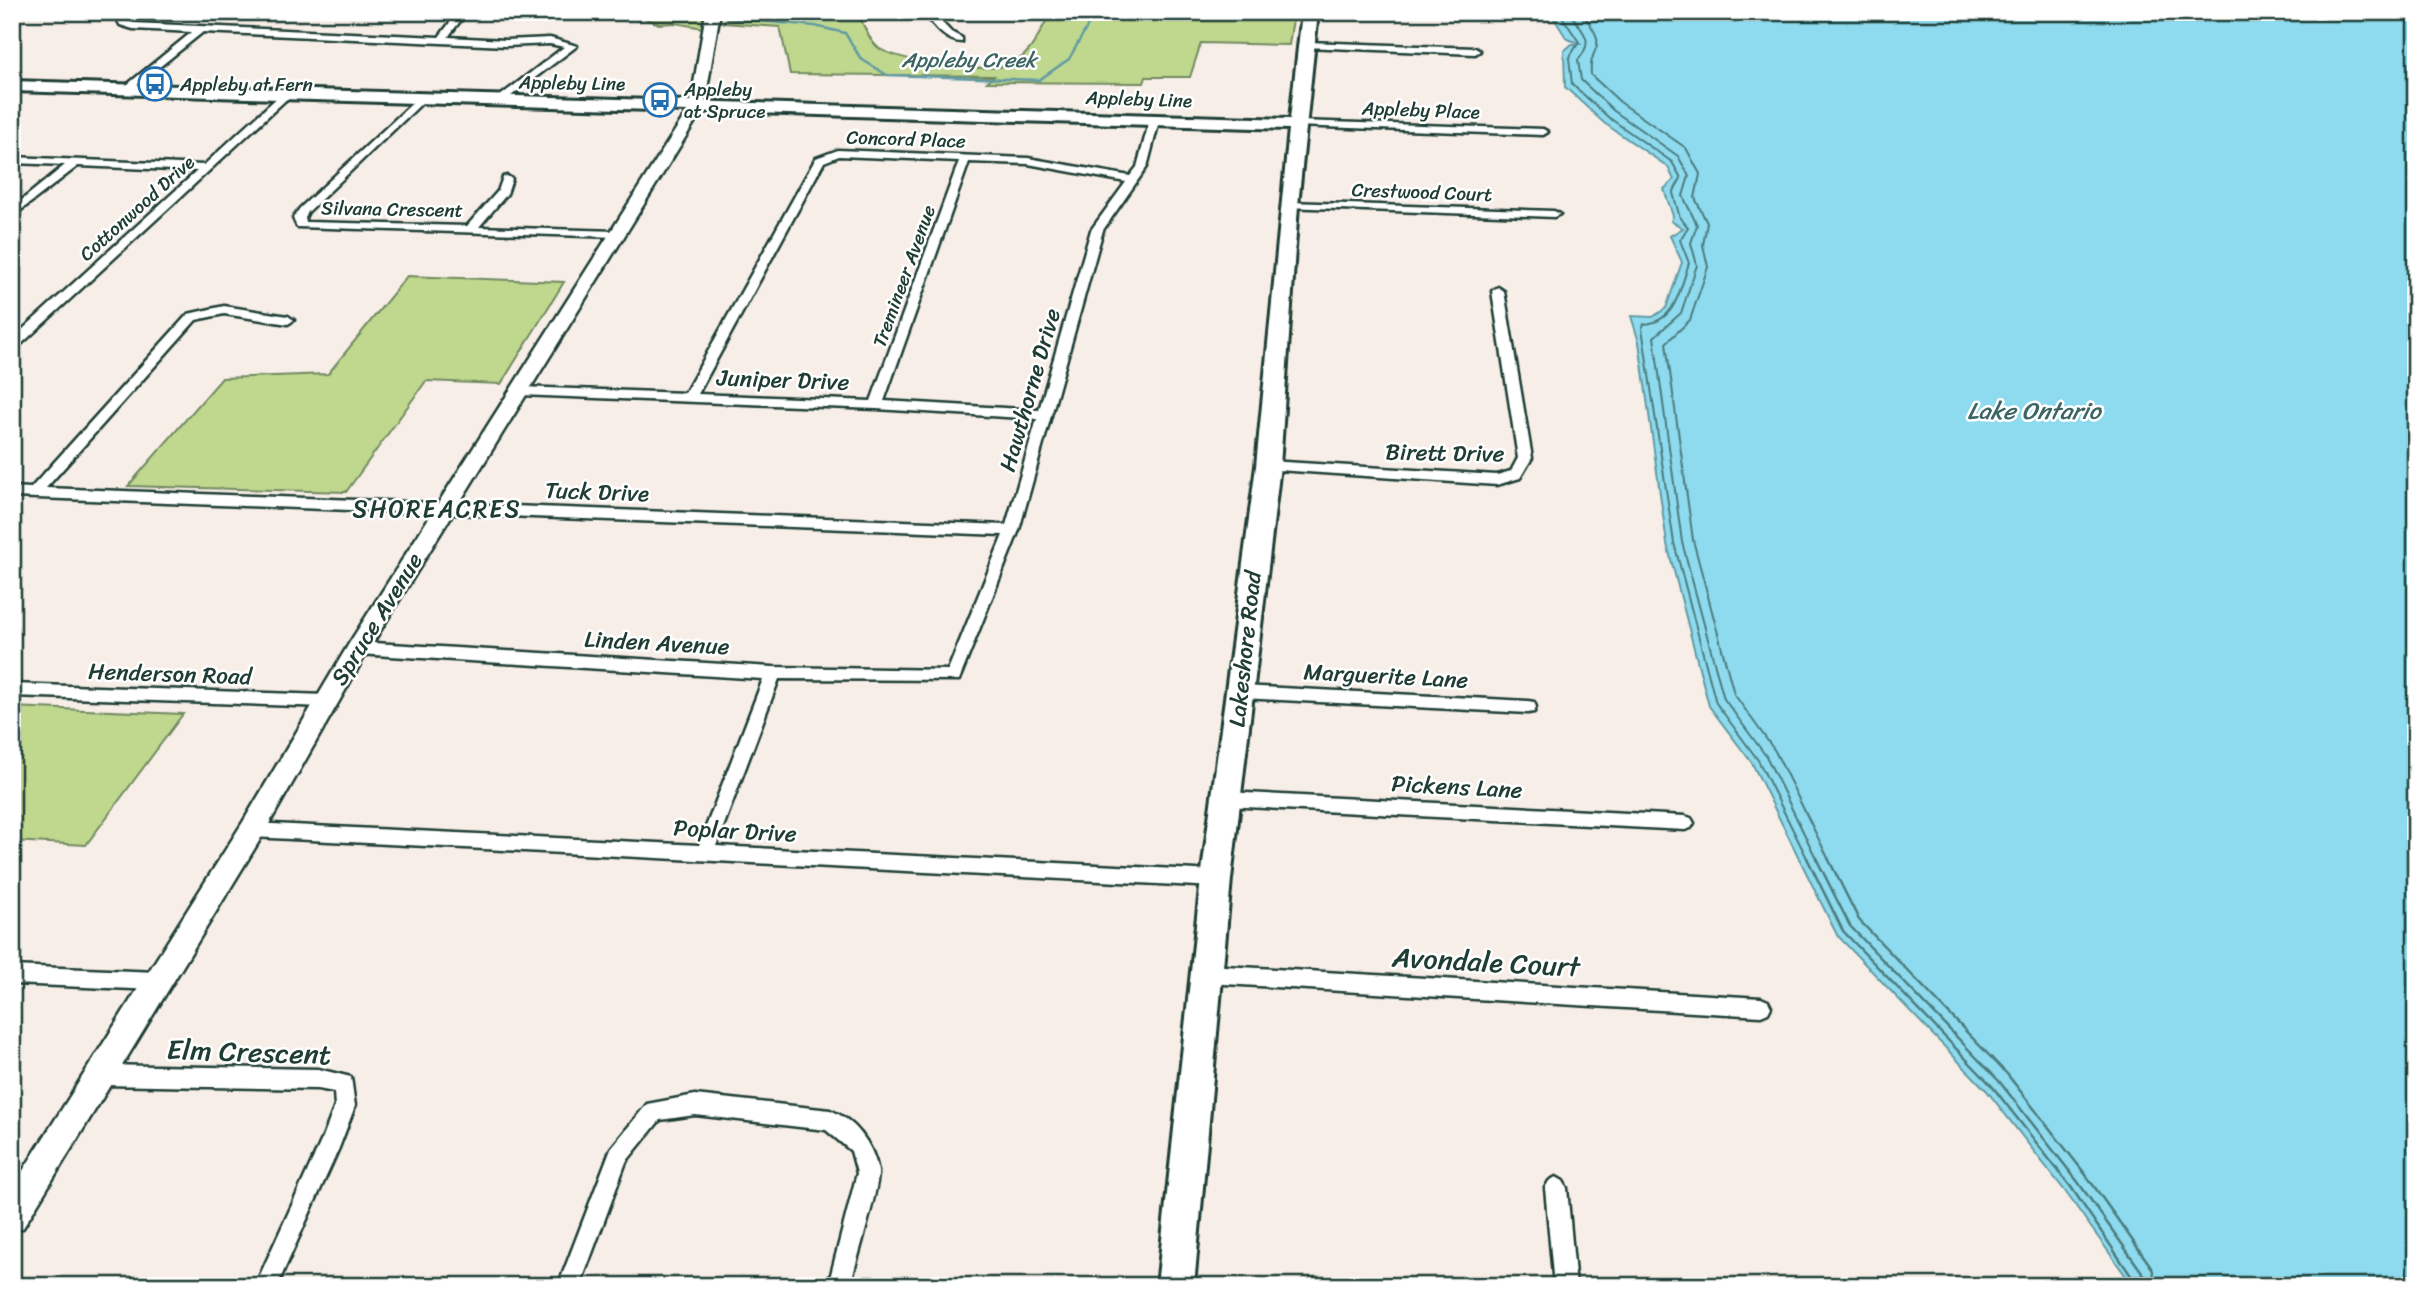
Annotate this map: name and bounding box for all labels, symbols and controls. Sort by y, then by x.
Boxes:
water label: Appleby Creek [901,41,1039,79]
bus stop icon: Appleby at Fern [136,65,174,103]
street label: Appleby Line [517,66,626,100]
place label: Appleby at Fern [179,68,313,101]
place label: Appleby at Spruce [683,73,765,128]
bus stop icon: Appleby at Spruce [641,81,679,119]
street label: Appleby Line [1084,81,1193,117]
street label: Appleby Place [1360,91,1481,129]
street label: Concord Place [846,120,966,158]
street label: Cottonwood Drive [71,147,203,269]
street label: Crestwood Court [1351,173,1493,211]
street label: Silvana Crescent [321,191,463,227]
street label: Tremineer Avenue [863,200,945,352]
street label: Hawthorne Drive [987,303,1073,477]
street label: Juniper Drive [715,357,850,403]
water label: Lake Ontario [1967,390,2102,432]
street label: Birett Drive [1385,431,1505,475]
street label: Tuck Drive [544,470,650,514]
district label: SHOREACRES [352,488,522,530]
street label: Spruce Avenue [320,544,434,694]
street label: Lakeshore Road [1216,567,1274,729]
street label: Linden Avenue [583,619,731,667]
street label: Henderson Road [88,651,254,697]
street label: Marguerite Lane [1303,651,1470,701]
street label: Pickens Lane [1390,763,1524,811]
street label: Poplar Drive [672,807,798,855]
street label: Avondale Court [1390,933,1583,991]
street label: Elm Crescent [166,1025,332,1079]

